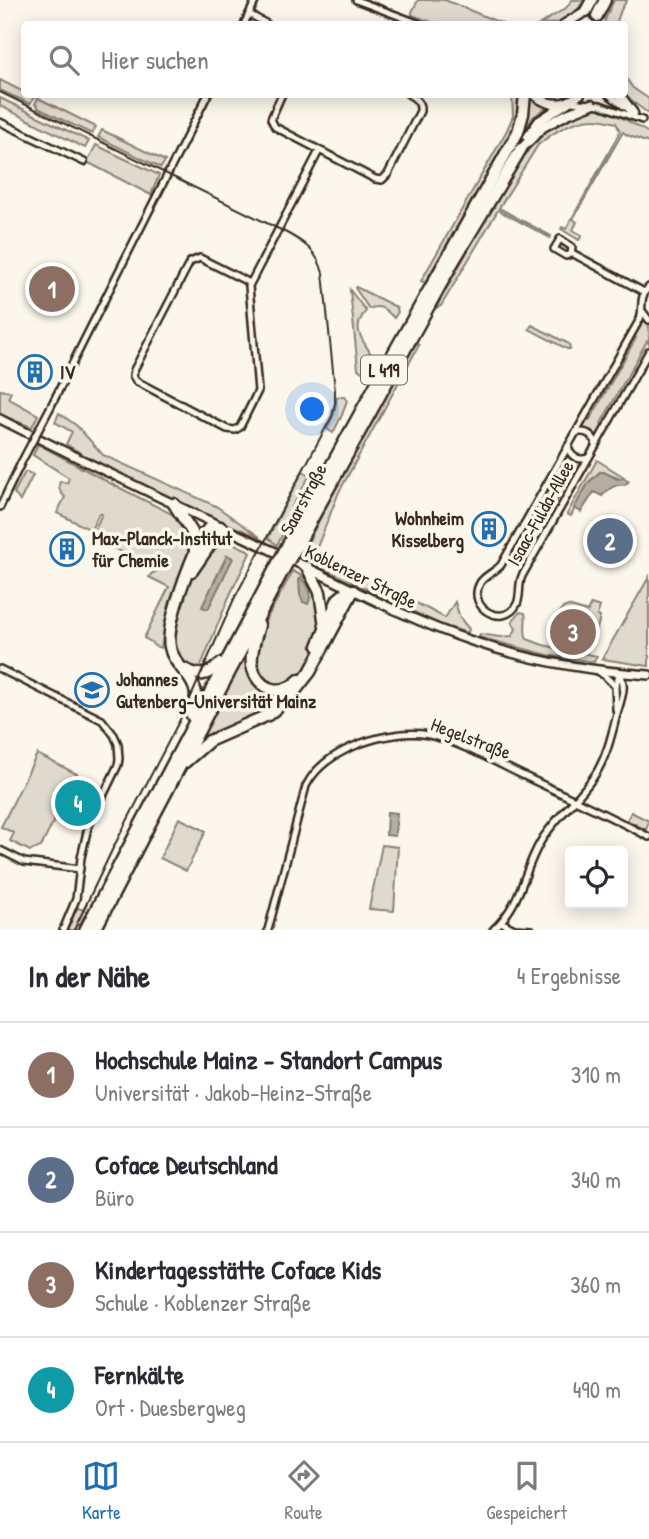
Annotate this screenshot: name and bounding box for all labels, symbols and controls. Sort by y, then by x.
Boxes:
search box [21,21,628,98]
icon: search [45,41,83,79]
text: Hier suchen [101,42,209,77]
pin: 1 [29,263,75,315]
building icon: IV [16,353,54,391]
road number: L 419 [361,356,407,384]
place label: IV [60,359,76,385]
your location [295,392,329,426]
street label: Isaac-Fulda-Allee [500,455,580,570]
street label: Saarstraße [273,458,333,539]
place label: Wohnheim Kisselberg [391,505,465,554]
building icon: Wohnheim Kisselberg [470,510,508,548]
pin: 2 [587,515,633,567]
place label: Max-Planck-Institut für Chemie [92,525,233,573]
building icon: Max-Planck-Institut für Chemie [48,530,86,568]
street label: Koblenzer Straße [301,538,422,615]
pin: 3 [550,606,596,658]
place label: Johannes Gutenberg-Universität Mainz [116,666,317,715]
school or university icon: Johannes Gutenberg-Universität Mainz [73,671,111,709]
street label: Hegelstraße [427,711,515,765]
pin: 4 [55,777,101,829]
map controls [565,846,628,909]
button: locate [565,846,628,909]
text: In der Nähe [28,956,150,996]
text: 4 Ergebnisse [517,960,621,991]
text: Hochschule Mainz - Standort Campus [95,1042,442,1077]
text: 1 [47,1059,55,1090]
text: 310 m [571,1059,621,1090]
text: Universität · Jakob-Heinz-Straße [95,1077,372,1108]
text: Coface Deutschland [95,1147,278,1182]
text: 2 [46,1164,56,1195]
text: 340 m [571,1164,621,1195]
text: Büro [95,1182,134,1213]
text: Kindertagesstätte Coface Kids [95,1252,381,1287]
text: 3 [46,1269,56,1300]
text: 360 m [570,1269,621,1300]
text: Schule · Koblenzer Straße [95,1287,311,1318]
text: Fernkälte [95,1357,184,1392]
text: 4 [47,1374,55,1405]
text: 490 m [573,1374,621,1405]
text: Ort · Duesbergweg [95,1392,246,1423]
tab: Karte [82,1457,121,1525]
tab: Route [285,1457,323,1525]
tab: Gespeichert [486,1457,567,1525]

